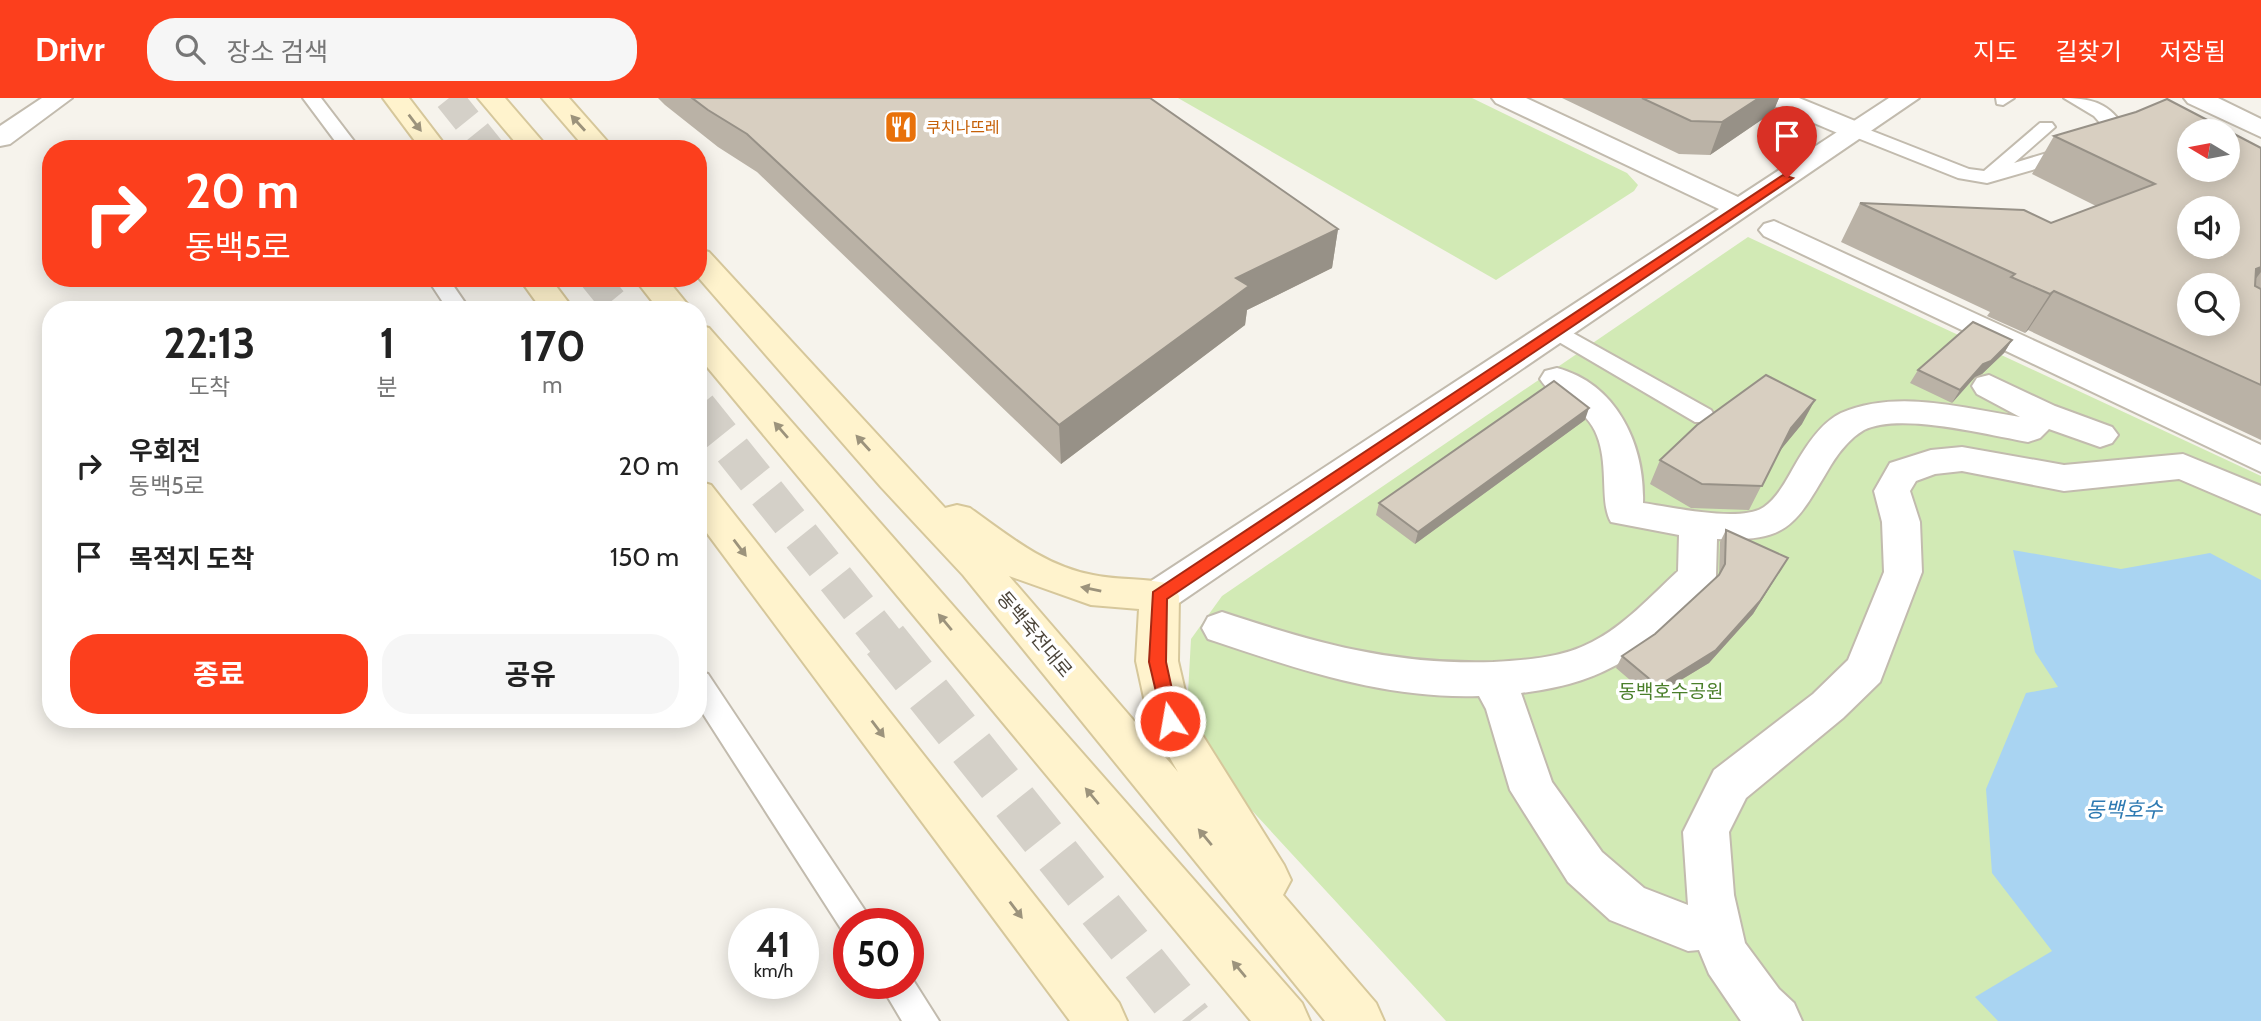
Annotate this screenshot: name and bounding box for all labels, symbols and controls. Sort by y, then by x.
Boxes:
search box [147,18,637,81]
text: Drivr [35,29,105,69]
icon: search [171,30,209,68]
text: 장소 검색 [227,36,328,68]
text: 지도 [1973,37,2018,66]
text: 길찾기 [2056,37,2122,66]
text: 저장됨 [2160,37,2226,66]
pin [1757,106,1817,178]
restaurant icon: 쿠치나뜨레 [882,108,920,146]
one-way arrow [408,114,423,132]
one-way arrow [571,115,586,132]
icon: arrive [1768,117,1806,155]
place label: 쿠치나뜨레 [926,118,1000,137]
north arrow [2177,119,2240,182]
map controls [2177,119,2240,336]
text: 20 m [185,161,299,220]
icon: right [70,168,161,259]
button: sound [2177,196,2240,259]
text: 동백5로 [185,227,291,266]
button: search [2177,273,2240,336]
text: 22:13 [163,317,255,369]
text: 1 [380,317,395,369]
text: 170 [519,320,586,372]
text: m [542,371,563,399]
text: 도착 [188,373,231,401]
text: 분 [377,373,398,401]
one-way arrow [774,422,789,439]
one-way arrow [855,434,871,452]
text: 우회전 [129,435,201,467]
icon: right [70,447,108,485]
text: 20 m [619,450,679,482]
text: 동백5로 [129,472,205,500]
icon: arrive [70,538,108,576]
one-way arrow [732,539,746,557]
text: 150 m [610,541,679,573]
text: 목적지 도착 [129,543,254,575]
one-way arrow [1080,583,1102,594]
street label: 동백죽전대로 [992,587,1077,682]
one-way arrow [938,614,953,631]
button: 종료 [70,634,368,714]
button: 공유 [382,634,679,714]
park label: 동백호수공원 [1619,680,1723,703]
position arrow [1133,684,1207,758]
one-way arrow [870,720,884,738]
one-way arrow [1085,787,1100,804]
water label: 동백호수 [2085,797,2163,822]
one-way arrow [1198,828,1213,845]
one-way arrow [1008,901,1022,919]
speed limit sign: 50 [833,908,924,999]
text: 41 [756,923,791,966]
text: km/h [754,960,793,982]
one-way arrow [1231,960,1247,978]

